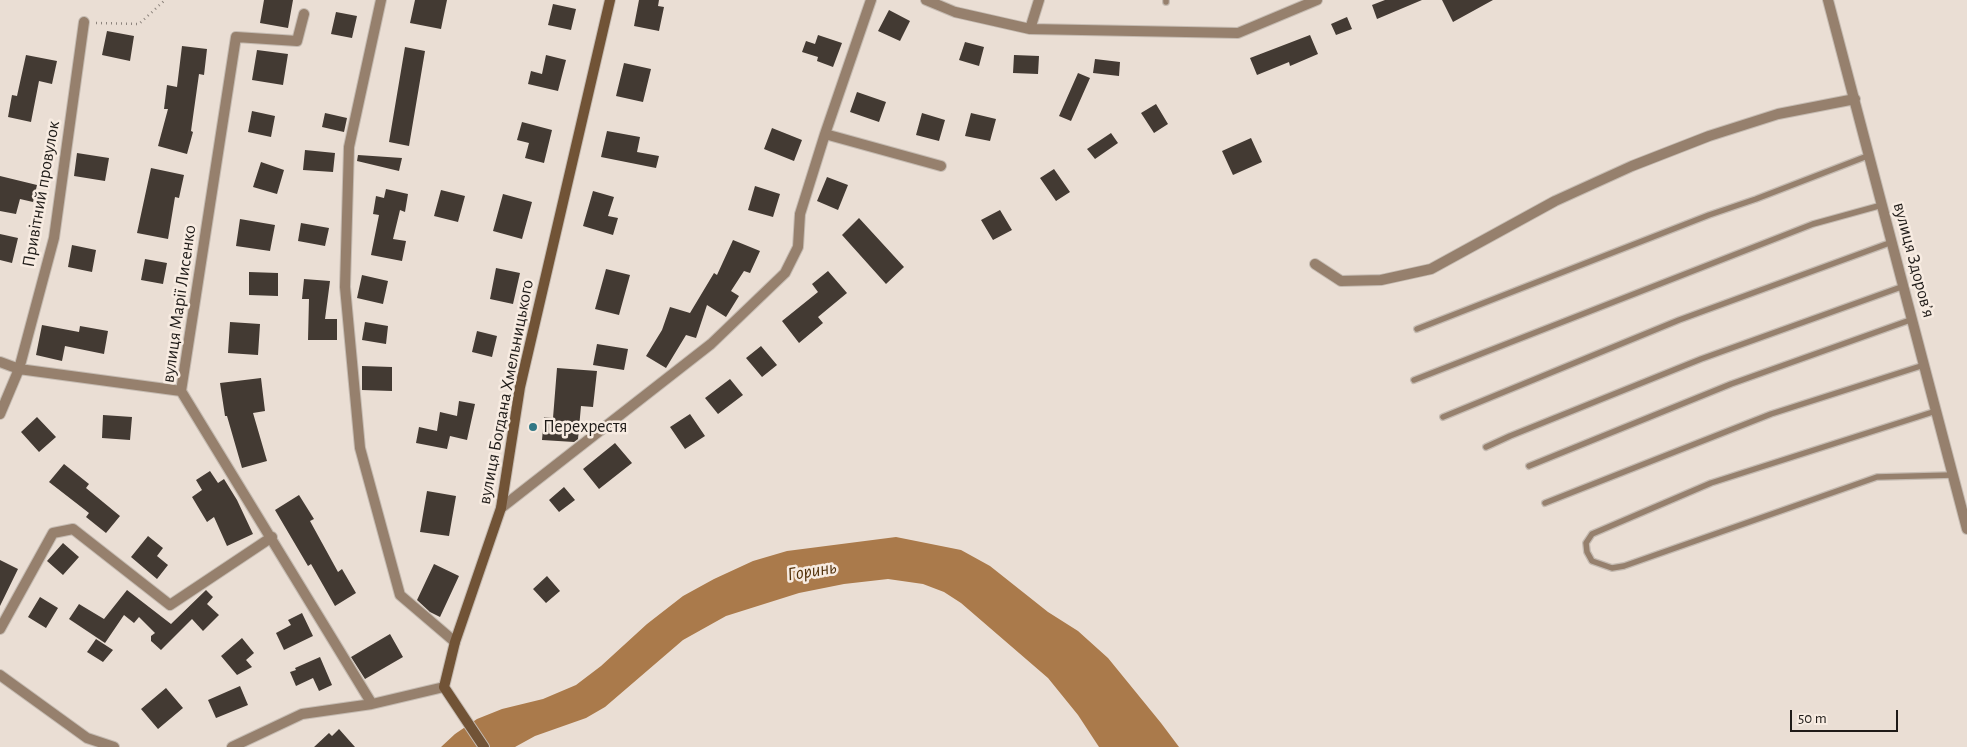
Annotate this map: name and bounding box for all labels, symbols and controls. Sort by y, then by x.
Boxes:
street label: Привітний провулок [17,119,65,269]
street label: вулиця Здоровʼя [1888,200,1940,320]
street label: вулиця Марії Лисенко [157,224,201,384]
street label: вулиця Богдана Хмельницького [474,278,538,506]
place label: Перехрестя [543,416,628,438]
marker: Перехрестя [527,421,539,433]
water label: Горинь [786,556,838,586]
scale bar [1792,700,1900,732]
text: 50 m [1798,711,1827,726]

